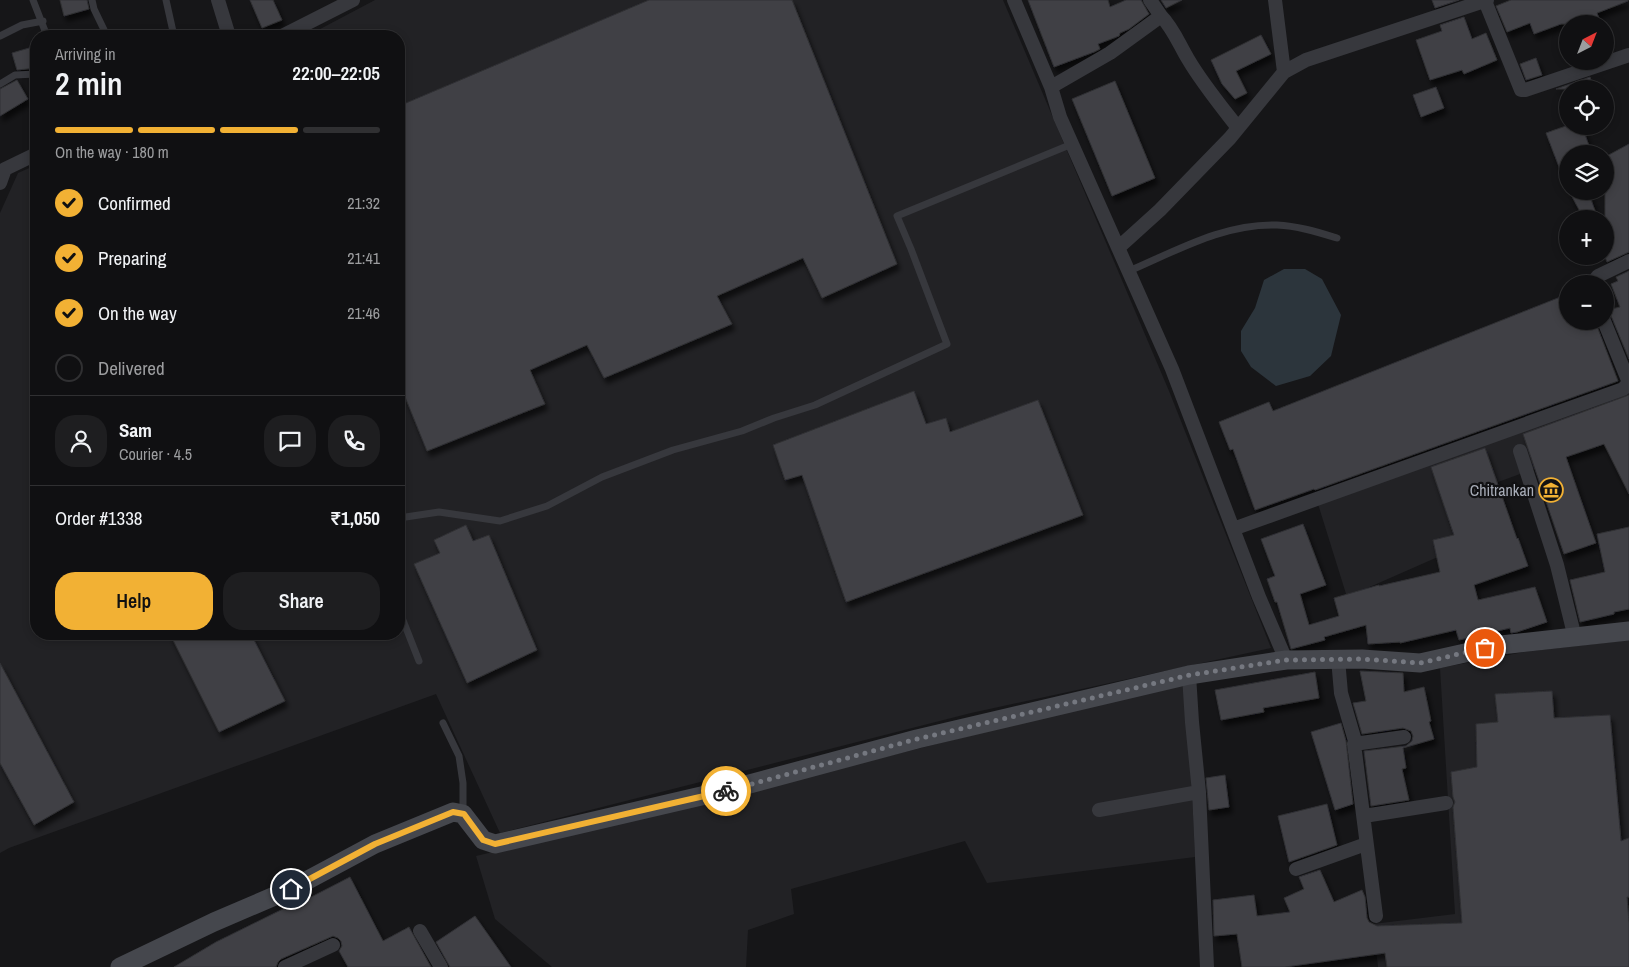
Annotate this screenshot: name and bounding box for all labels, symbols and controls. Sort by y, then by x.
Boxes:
north arrow [1559,15,1614,70]
map controls [1559,15,1614,330]
text: Arriving in [55,43,116,65]
text: 22:00–22:05 [292,60,380,86]
text: 2 min [55,62,123,105]
button: locate [1559,80,1614,135]
text: On the way · 180 m [55,141,169,163]
button: layers [1559,145,1614,200]
icon: check [55,189,83,217]
text: Confirmed [98,190,171,216]
text: 21:32 [347,192,380,214]
button: + [1559,210,1614,265]
icon: check [55,244,83,272]
text: Preparing [98,245,166,271]
text: 21:41 [347,247,380,269]
button: − [1559,275,1614,330]
icon: check [55,299,83,327]
text: On the way [98,300,177,326]
text: 21:46 [347,302,380,324]
text: Delivered [98,355,165,381]
button: person [55,415,107,467]
button: chat [264,415,316,467]
button: phone [328,415,380,467]
text: Sam [119,417,152,443]
text: Courier · 4.5 [119,443,192,465]
museum icon: Chitrankan [1538,477,1564,503]
place label: Chitrankan [1470,479,1534,501]
text: Order #1338 [55,505,142,531]
text: ₹1,050 [330,505,380,531]
button: Help [55,572,213,630]
button: Share [223,572,380,630]
pin [1464,627,1506,669]
icon: bag [1471,634,1499,662]
courier [701,766,751,816]
icon: bike [712,777,740,805]
pin [270,868,312,910]
icon: home [277,875,305,903]

